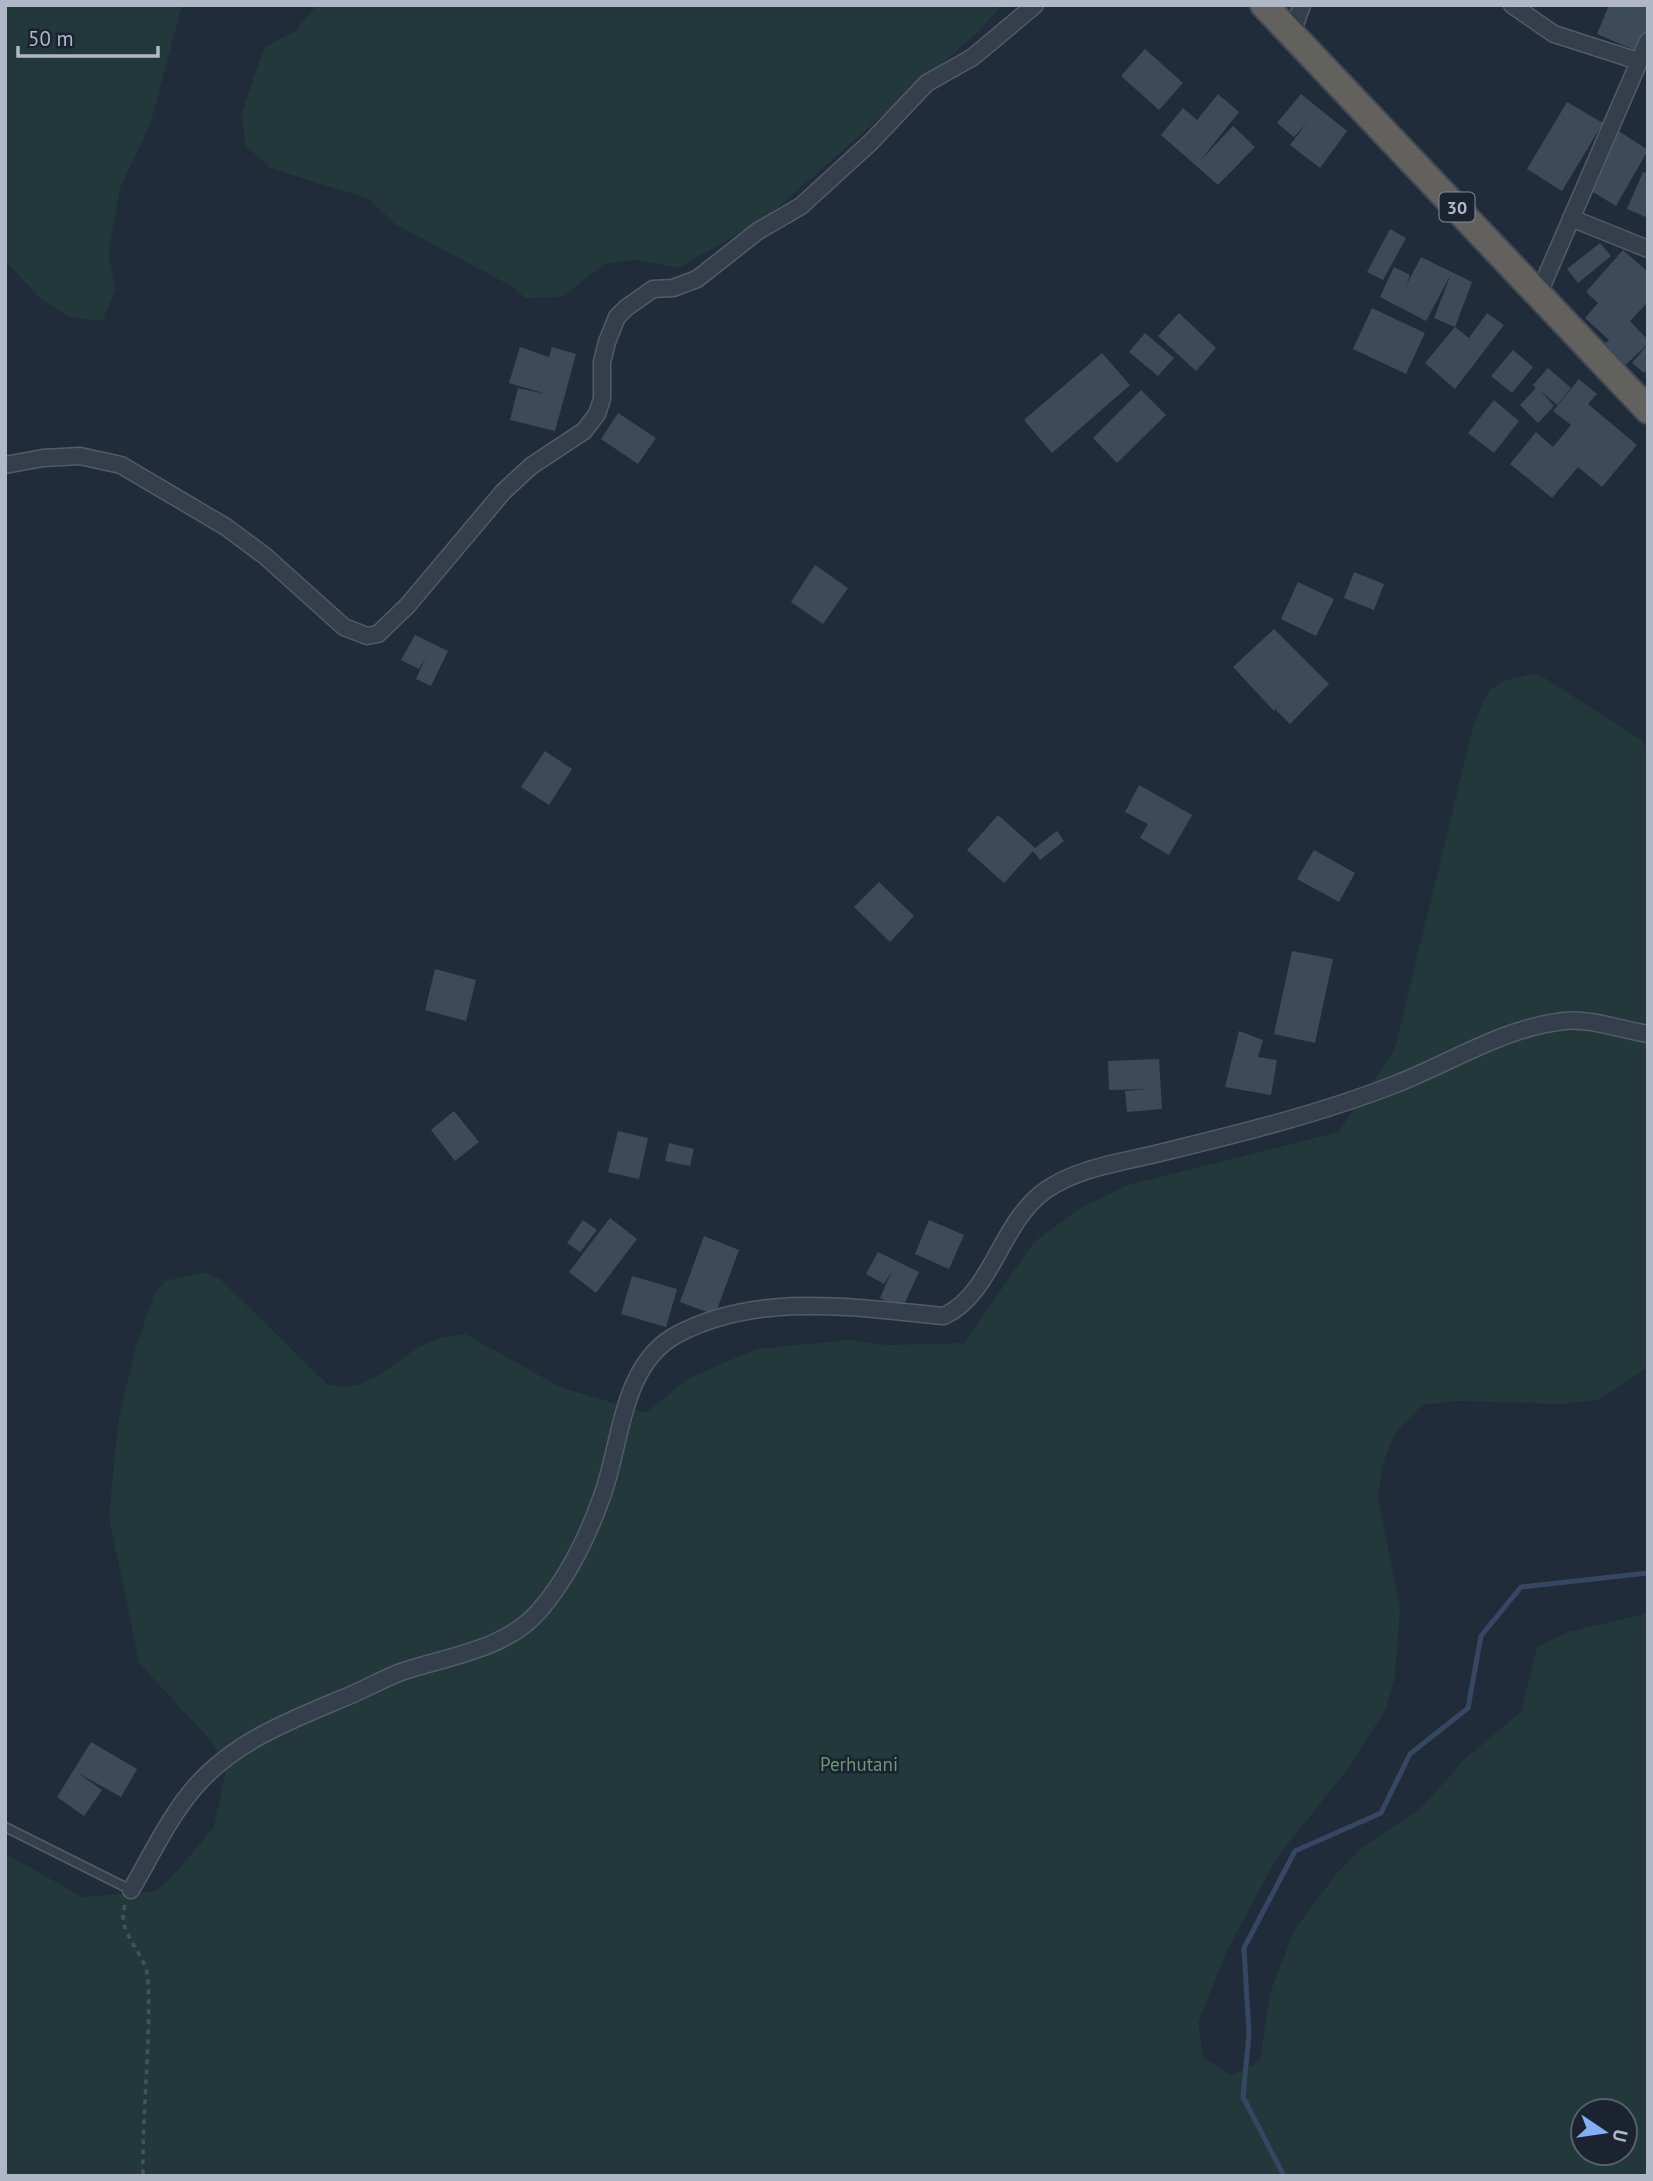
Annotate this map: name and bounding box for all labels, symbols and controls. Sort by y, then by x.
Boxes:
scale bar [18,14,158,58]
text: 50 m [28,25,74,52]
road number: 30 [1440,192,1474,222]
park label: Perhutani [820,1752,898,1776]
north arrow [1569,2097,1639,2167]
text: U [1608,2127,1634,2144]

